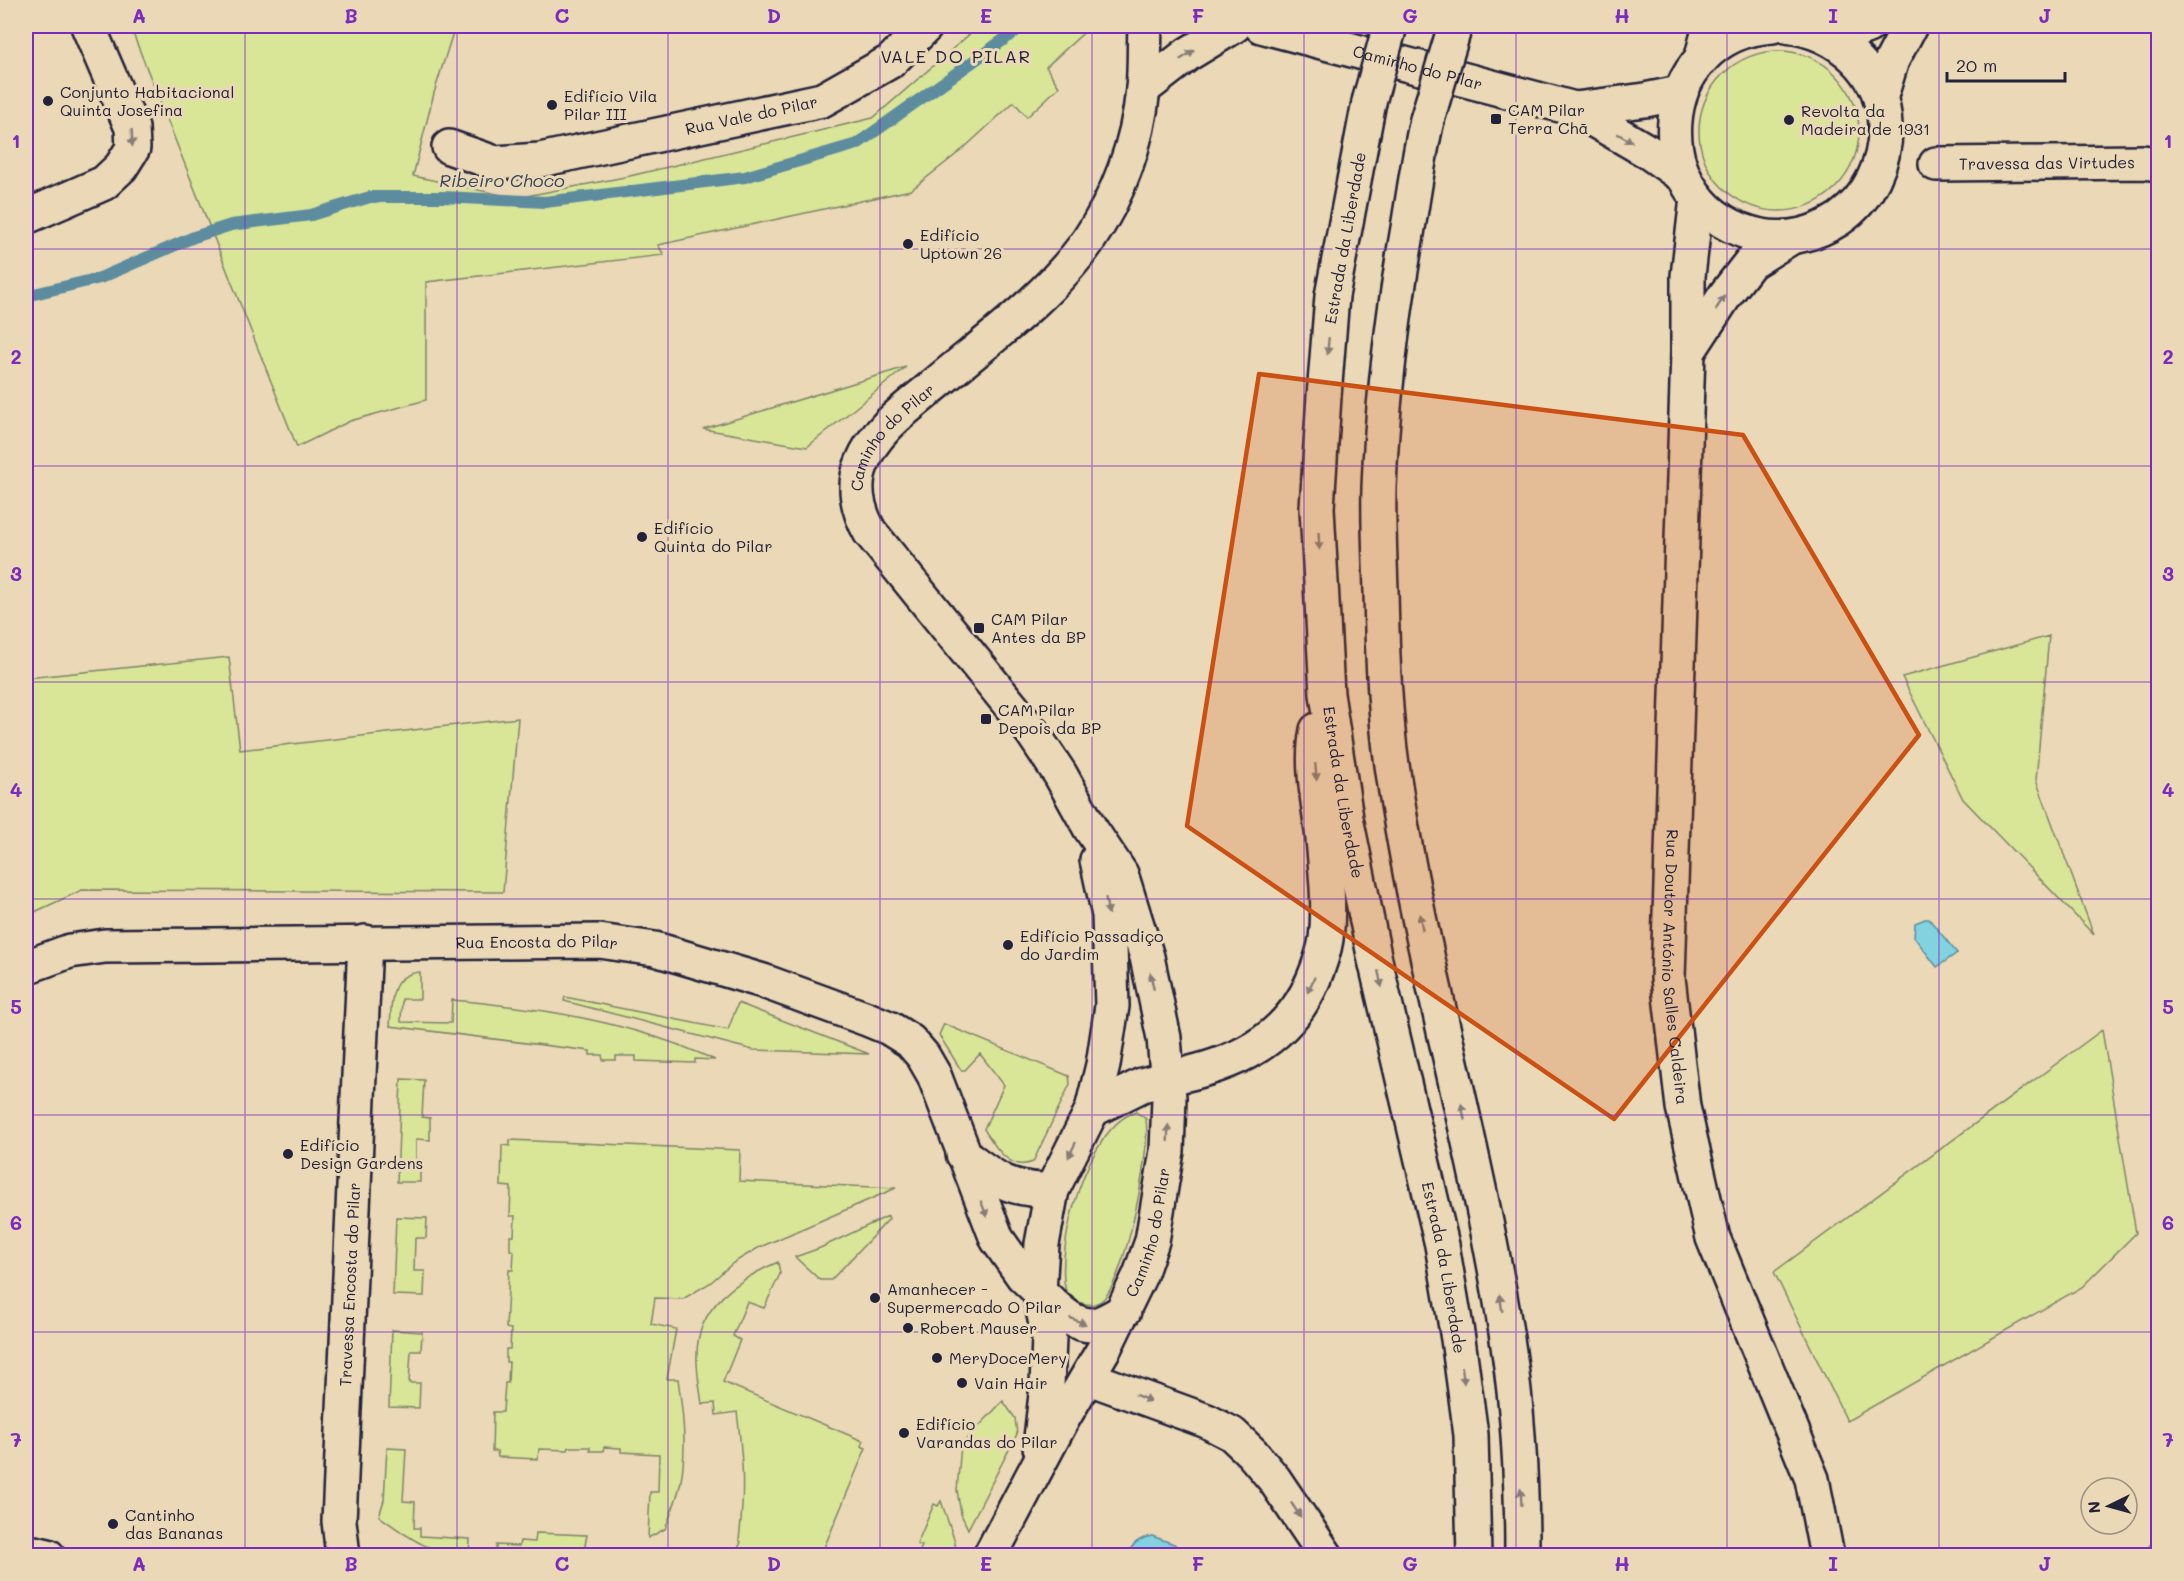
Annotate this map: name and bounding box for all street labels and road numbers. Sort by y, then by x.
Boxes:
street label: Caminho do Pilar [1351,40,1485,94]
street label: Rua Vale do Pilar [683,90,820,139]
street label: Estrada da Liberdade [1319,150,1370,325]
street label: Travessa das Virtudes [1959,151,2135,174]
street label: Caminho do Pilar [846,379,938,491]
street label: Estrada da Liberdade [1319,705,1369,880]
street label: Rua Doutor António Salles Caldeira [1658,829,1694,1106]
street label: Rua Encosta do Pilar [455,930,619,954]
street label: Caminho do Pilar [1120,1166,1174,1300]
street label: Estrada da Liberdade [1417,1180,1471,1355]
street label: Travessa Encosta do Pilar [334,1182,364,1387]

